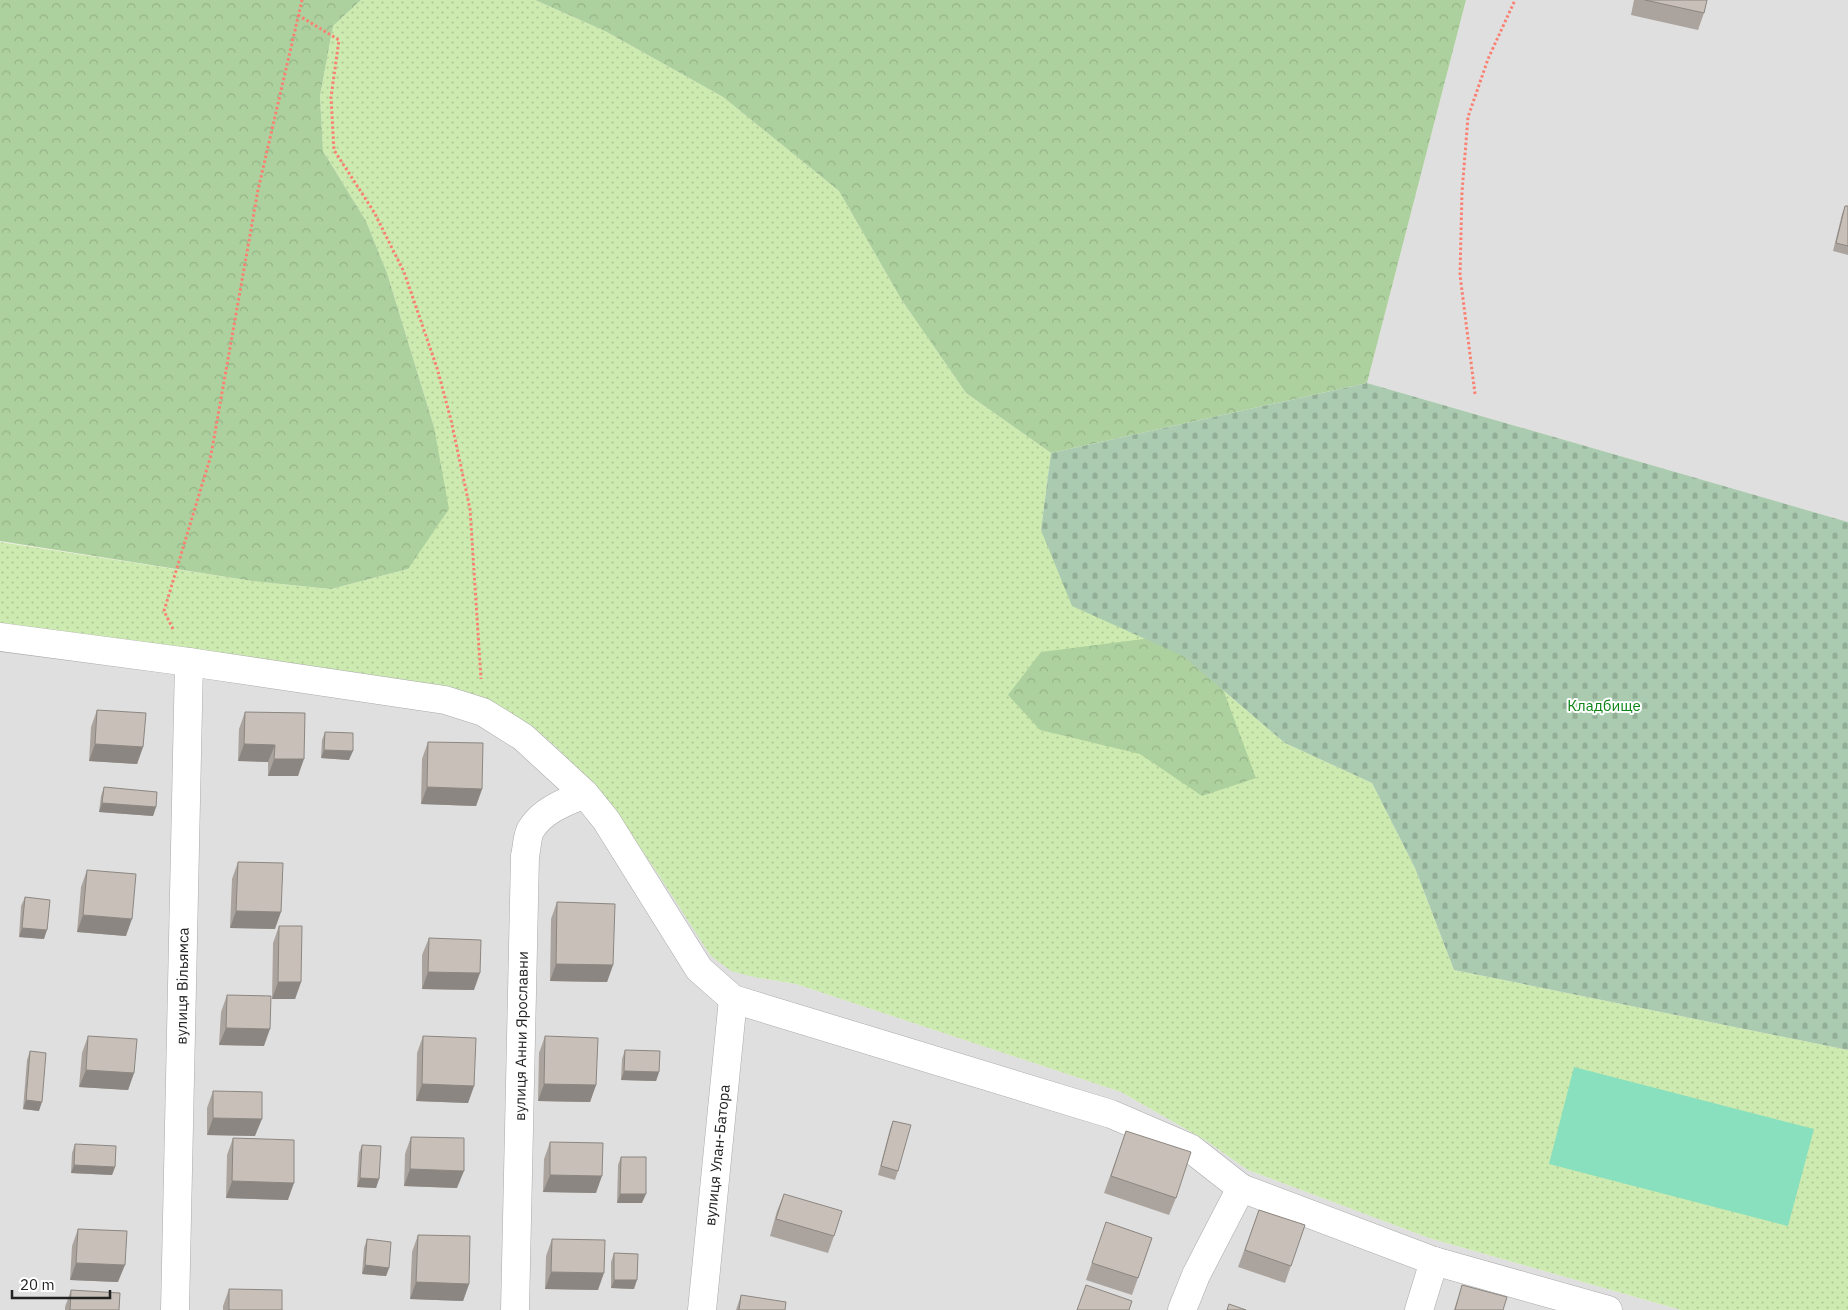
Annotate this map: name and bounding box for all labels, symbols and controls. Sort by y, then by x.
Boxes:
park label: Кладбище [1567,696,1641,715]
street label: вулиця Вільямса [171,927,193,1045]
street label: вулиця Анни Ярославни [510,951,532,1121]
street label: вулиця Улан-Батора [700,1083,734,1227]
scale bar [12,1268,110,1300]
text: 20 m [20,1275,55,1294]

